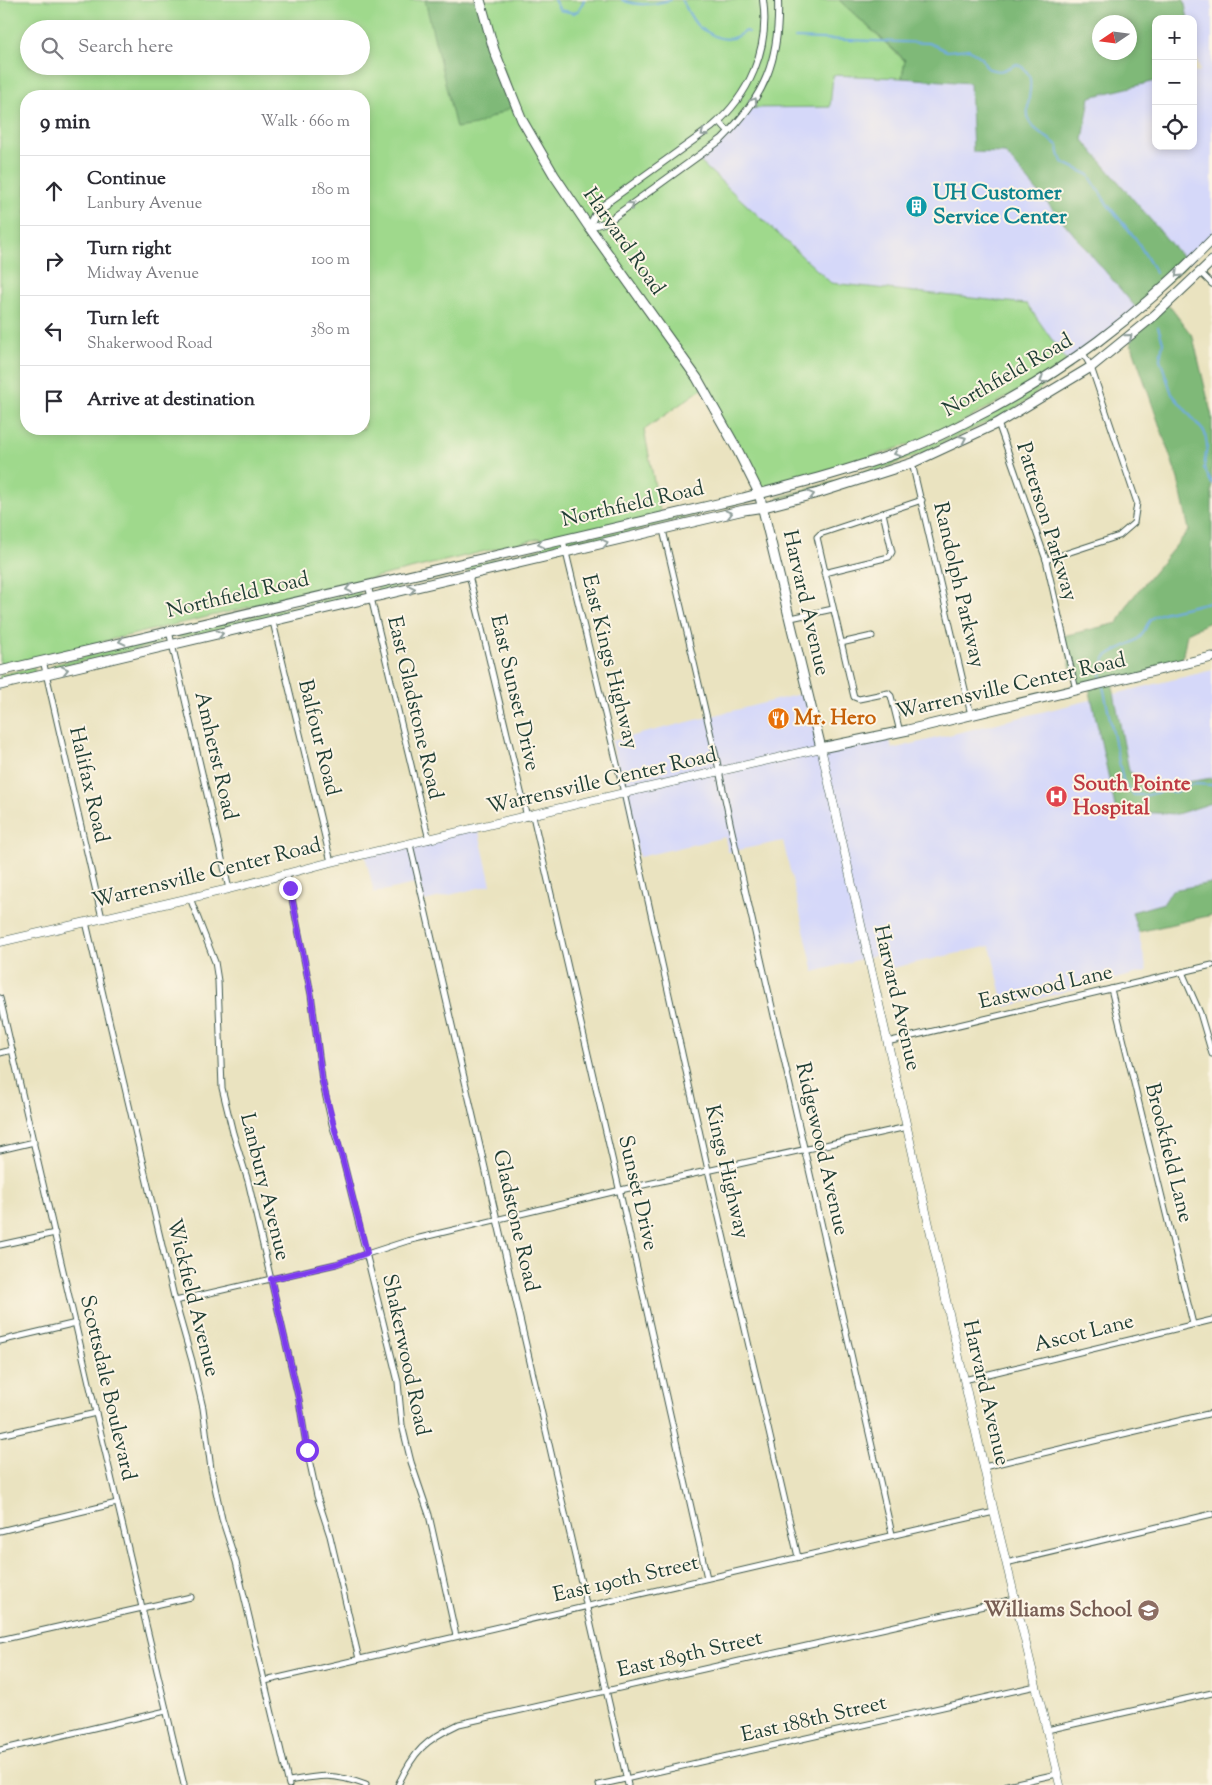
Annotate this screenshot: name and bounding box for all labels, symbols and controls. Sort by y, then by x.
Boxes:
north arrow [1092,15,1137,60]
map controls [1152,15,1197,150]
button: + [1152,15,1197,60]
search box [20,20,370,75]
icon: search [38,34,66,62]
text: Search here [78,34,173,61]
button: − [1152,60,1197,105]
one-way arrow [748,97,758,106]
button: locate [1152,105,1197,150]
text: 9 min [40,108,90,138]
text: Walk · 660 m [261,111,350,134]
one-way arrow [700,127,709,136]
text: Continue [87,166,166,193]
icon: ahead [40,177,68,205]
text: 180 m [311,179,350,202]
place label: UH Customer Service Center [933,179,1067,233]
street label: Harvard Road [575,182,671,302]
text: Lanbury Avenue [87,193,202,216]
building icon: UH Customer Service Center [905,194,929,218]
one-way arrow [625,202,635,211]
text: Turn right [87,236,171,263]
icon: right [40,247,68,275]
text: 100 m [311,249,350,272]
text: Midway Avenue [87,263,199,286]
one-way arrow [1174,268,1183,277]
text: Turn left [87,306,159,333]
icon: left [40,317,68,345]
text: 380 m [310,319,350,342]
street label: Northfield Road [937,327,1079,425]
text: Shakerwood Road [87,333,213,356]
one-way arrow [1123,334,1132,342]
one-way arrow [1039,374,1048,383]
icon: arrive [40,387,68,415]
text: Arrive at destination [87,387,255,414]
one-way arrow [958,436,967,446]
street label: Patterson Parkway [1008,439,1085,606]
one-way arrow [894,447,902,457]
street label: Northfield Road [559,474,707,536]
one-way arrow [806,490,814,500]
street label: Randolph Parkway [924,499,992,671]
one-way arrow [725,509,733,519]
street label: Harvard Avenue [774,527,836,679]
one-way arrow [537,538,546,549]
one-way arrow [600,538,609,549]
street label: Northfield Road [164,565,312,627]
street label: East Kings Highway [573,572,645,753]
one-way arrow [345,583,354,594]
one-way arrow [408,584,417,595]
street label: East Sunset Drive [481,612,547,774]
street label: East Gladstone Road [378,613,450,803]
one-way arrow [216,629,225,640]
one-way arrow [117,635,126,646]
street label: Warrensville Center Road [893,646,1129,728]
one-way arrow [60,665,69,676]
street label: Balfour Road [289,677,347,799]
street label: Amherst Road [186,689,244,823]
place label: Mr. Hero [794,704,877,734]
restaurant icon: Mr. Hero [766,707,790,731]
street label: Halifax Road [60,724,116,846]
street label: Warrensville Center Road [484,741,720,823]
place label: South Pointe Hospital [1073,770,1191,824]
hospital icon: South Pointe Hospital [1045,785,1069,809]
street label: Warrensville Center Road [89,831,325,917]
route end [279,877,302,900]
street label: Harvard Avenue [865,922,927,1074]
street label: Eastwood Lane [976,958,1116,1018]
street label: Ridgewood Avenue [787,1060,855,1238]
street label: Brookfield Lane [1136,1080,1200,1226]
street label: Kings Highway [696,1102,756,1243]
street label: Lanbury Avenue [231,1110,297,1264]
street label: Sunset Drive [609,1133,665,1253]
street label: Gladstone Road [484,1147,546,1295]
street label: Wickfield Avenue [158,1216,226,1380]
street label: Shakerwood Road [373,1271,437,1439]
street label: Scottsdale Boulevard [71,1292,143,1484]
street label: Ascot Lane [1031,1307,1137,1361]
street label: Harvard Avenue [954,1317,1016,1469]
route start [296,1439,319,1462]
street label: East 190th Street [550,1549,702,1611]
place label: Williams School [984,1596,1132,1626]
school or university icon: Williams School [1136,1599,1160,1623]
street label: East 189th Street [614,1624,766,1686]
street label: East 188th Street [738,1689,890,1751]

